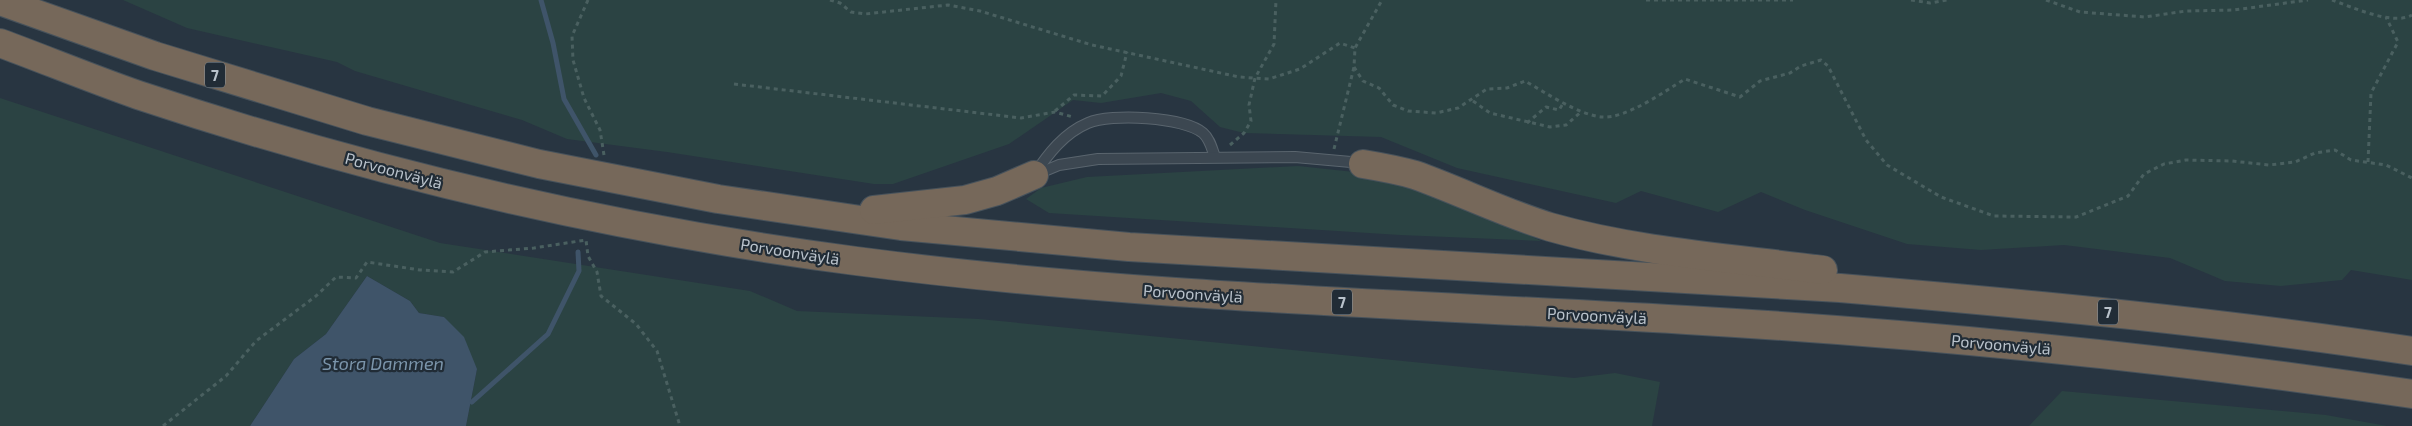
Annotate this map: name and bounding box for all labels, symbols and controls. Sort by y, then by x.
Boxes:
road number: 7 [205,62,225,88]
street label: Porvoonväylä [343,148,445,192]
street label: Porvoonväylä [739,234,841,268]
street label: Porvoonväylä [1143,280,1243,306]
road number: 7 [1332,290,1352,314]
road number: 7 [2098,300,2118,324]
street label: Porvoonväylä [1547,303,1647,327]
street label: Porvoonväylä [1950,330,2052,358]
water label: Stora Dammen [322,352,444,374]

